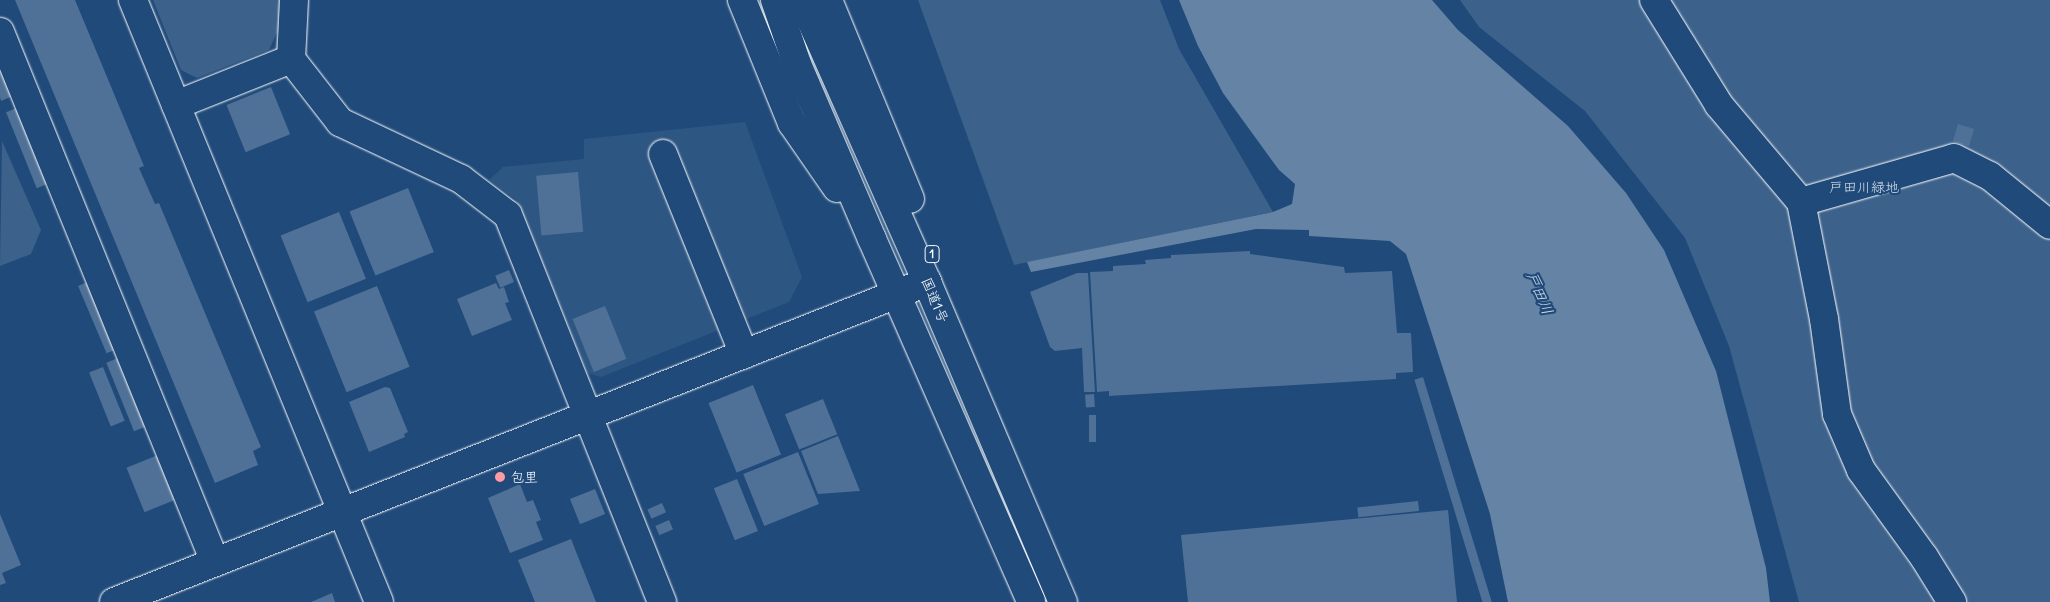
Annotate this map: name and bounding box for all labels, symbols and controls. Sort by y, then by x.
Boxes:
park label: 戸田川緑地 [1829,179,1899,195]
road number: 1 [924,244,940,264]
water label: 戸田川 [1523,269,1557,317]
street label: 国道1号 [918,275,952,325]
place label: 包里 [510,469,538,485]
marker: 包里 [494,471,506,483]

